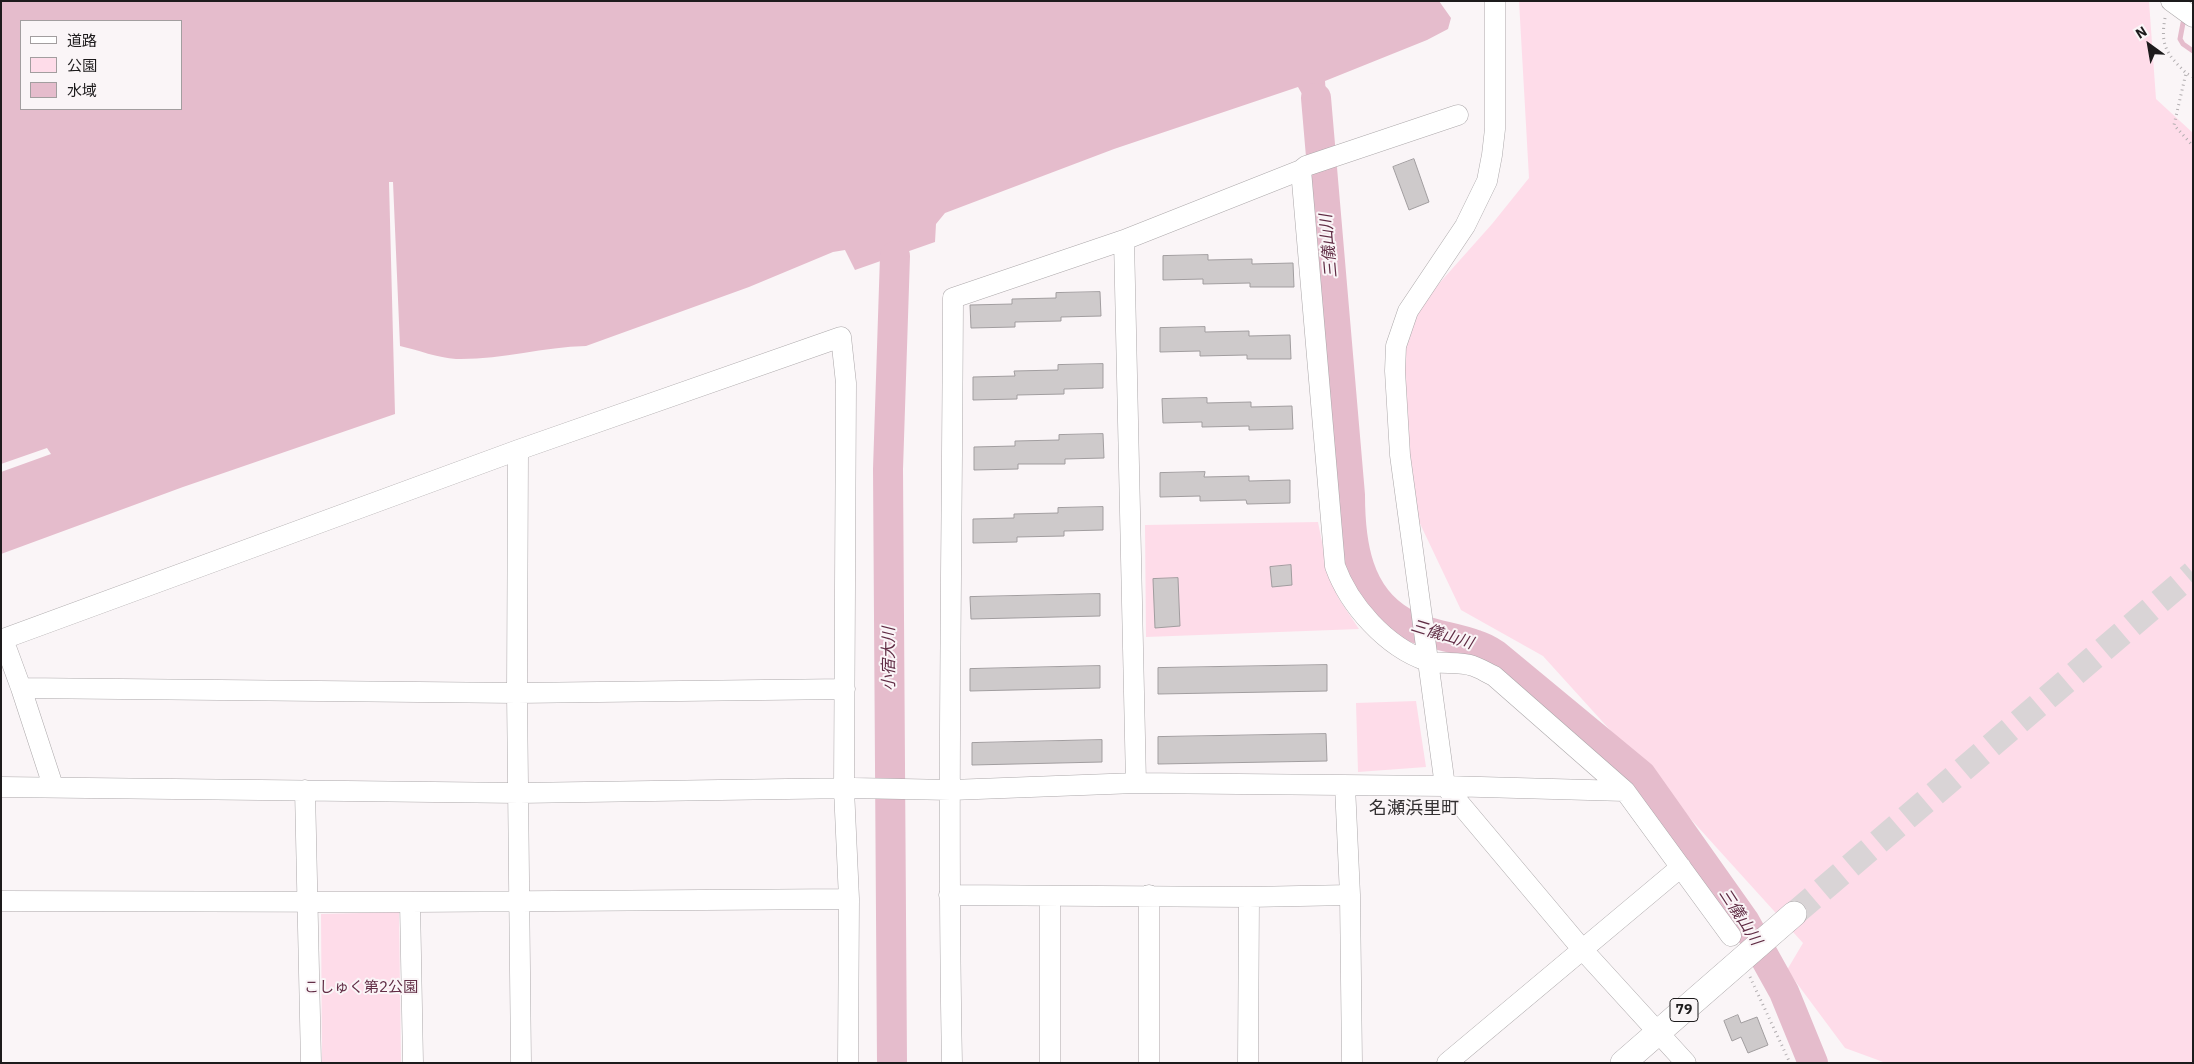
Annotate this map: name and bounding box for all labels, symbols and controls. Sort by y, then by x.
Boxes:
legend [20,20,182,110]
north arrow [2124,20,2174,70]
text: N [2132,22,2150,43]
text: 道路 [67,31,97,50]
text: 公園 [67,56,97,75]
text: 水域 [67,81,97,100]
water label: 三儀山川 [1317,213,1341,279]
water label: 三儀山川 [1409,616,1475,654]
water label: 小宿大川 [879,627,899,691]
district label: 名瀬浜里町 [1369,798,1459,820]
water label: 三儀山川 [1715,885,1765,949]
park label: こしゅく第2公園 [304,979,418,997]
road number: 79 [1670,998,1698,1022]

